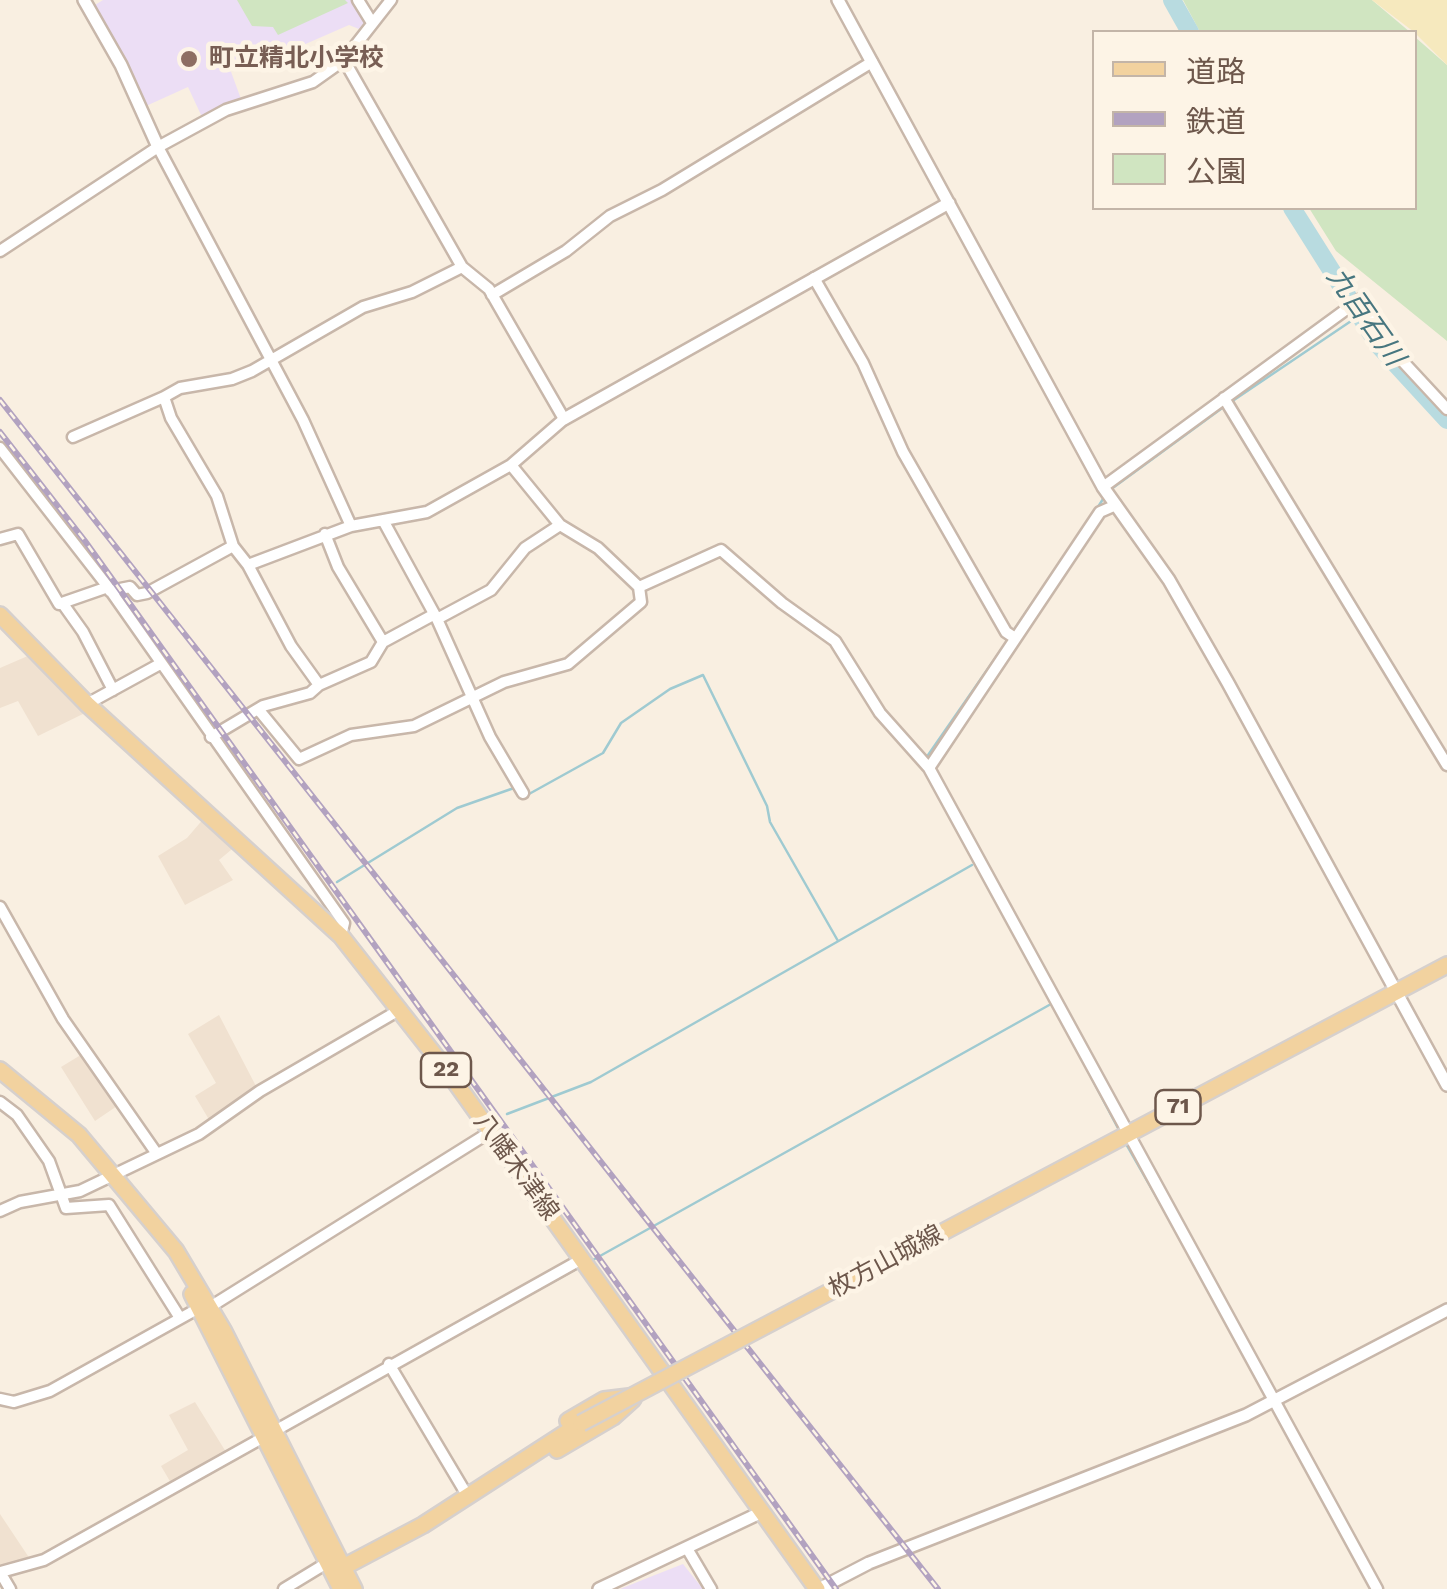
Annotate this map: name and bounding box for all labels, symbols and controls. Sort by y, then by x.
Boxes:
legend [1092,30,1417,210]
place label: 町立精北小学校 [209,44,384,74]
marker: 町立精北小学校 [178,48,200,70]
text: 道路 [1186,54,1246,89]
text: 鉄道 [1186,104,1246,139]
text: 公園 [1186,154,1246,189]
water label: 九百石川 [1319,261,1411,373]
road number: 22 [421,1053,471,1087]
road number: 71 [1156,1090,1200,1124]
street label: 八幡木津線 [467,1108,565,1226]
street label: 枚方山城線 [824,1219,948,1305]

